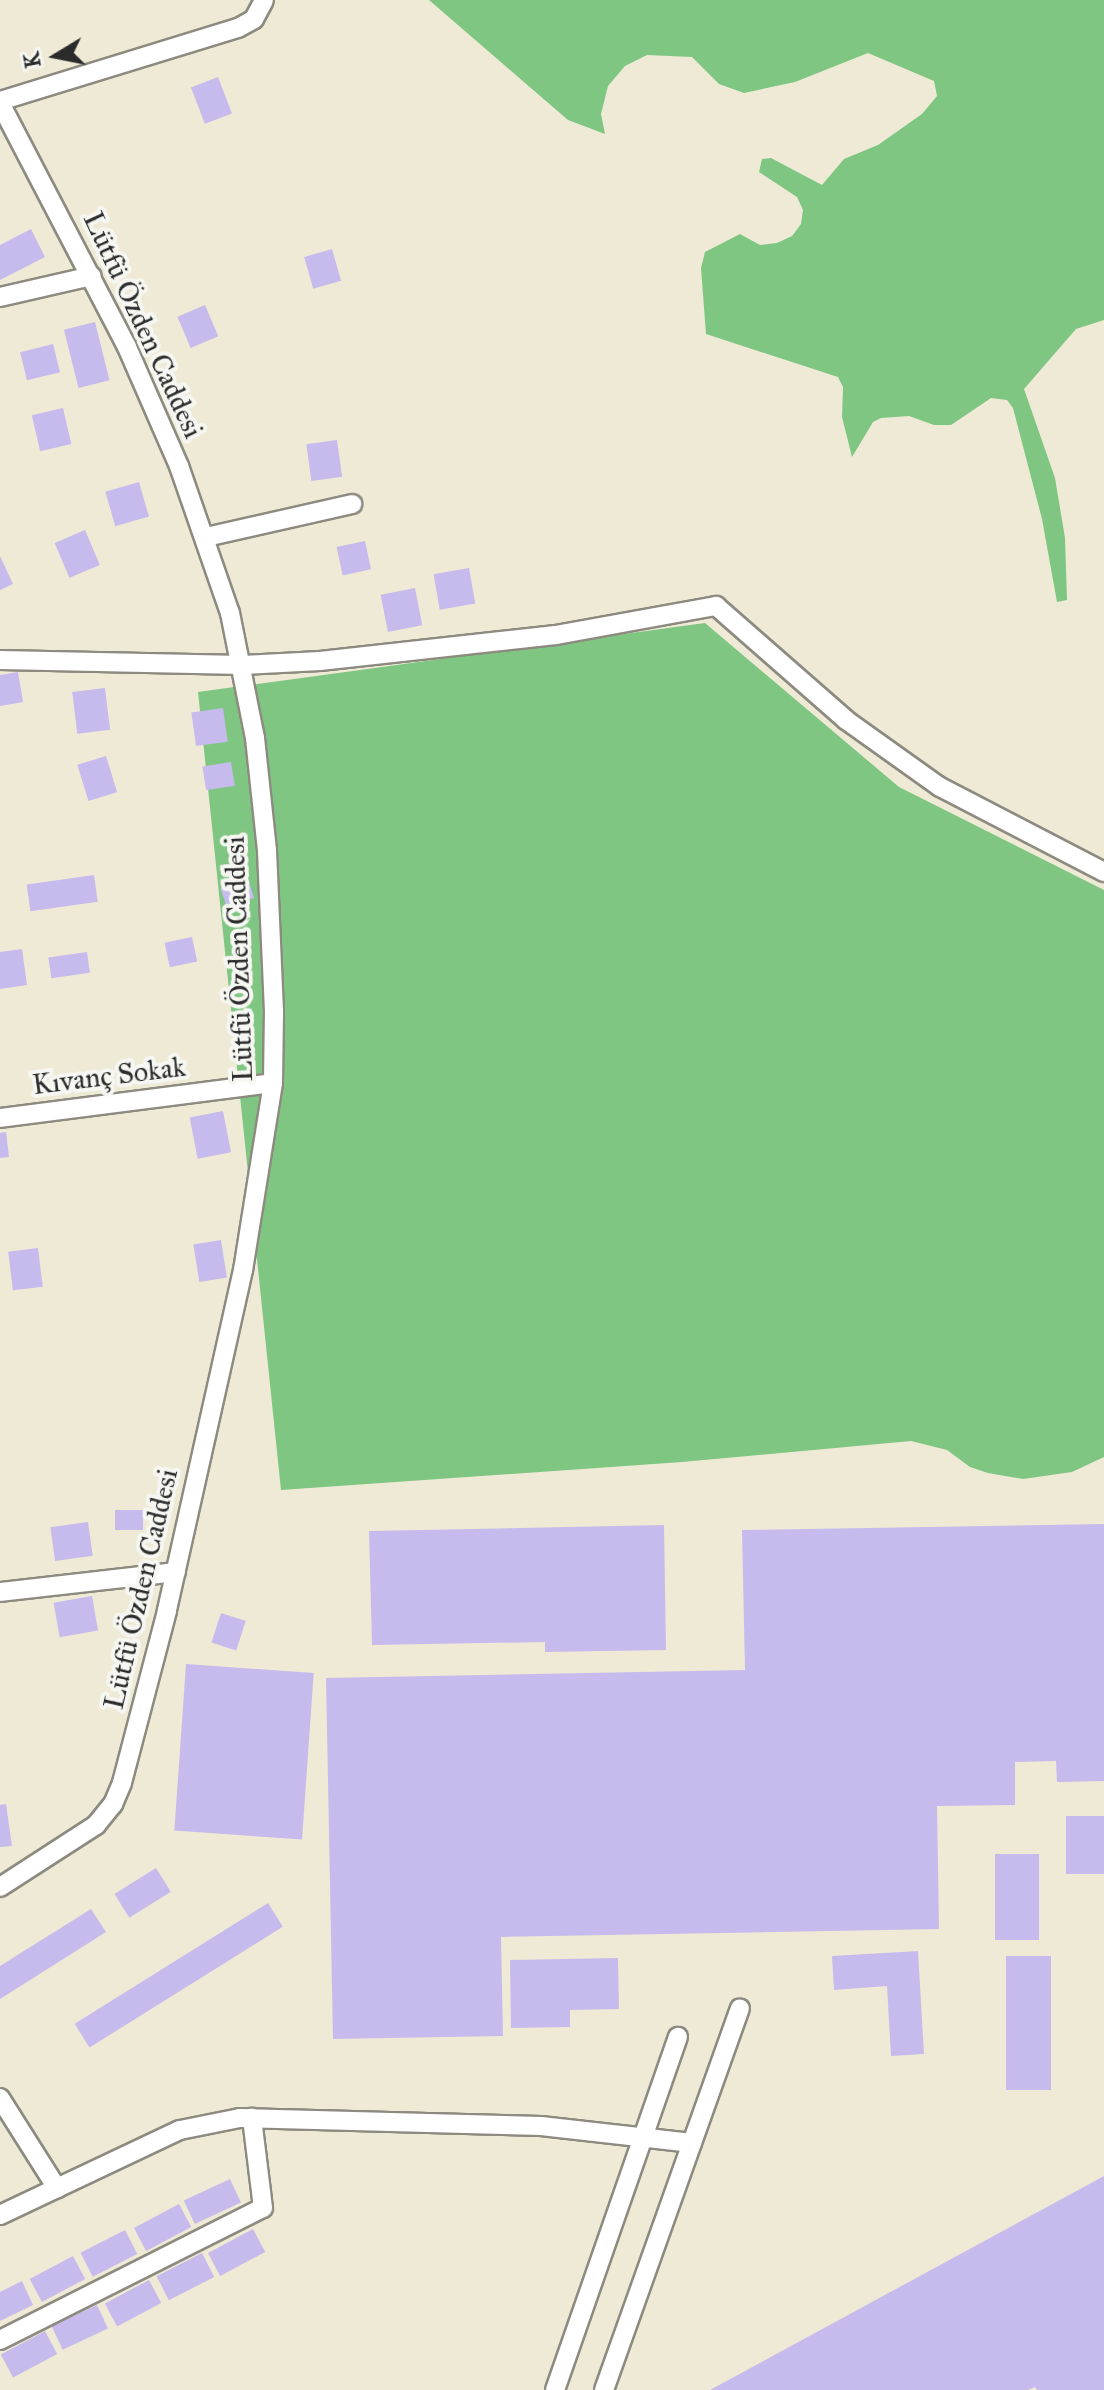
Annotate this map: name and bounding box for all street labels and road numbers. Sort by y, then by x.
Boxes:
street label: Lütfü Özden Caddesi [76,207,210,443]
street label: Lütfü Özden Caddesi [218,836,260,1082]
street label: Kıvanç Sokak [31,1050,187,1102]
street label: Lütfü Özden Caddesi [97,1466,185,1712]

